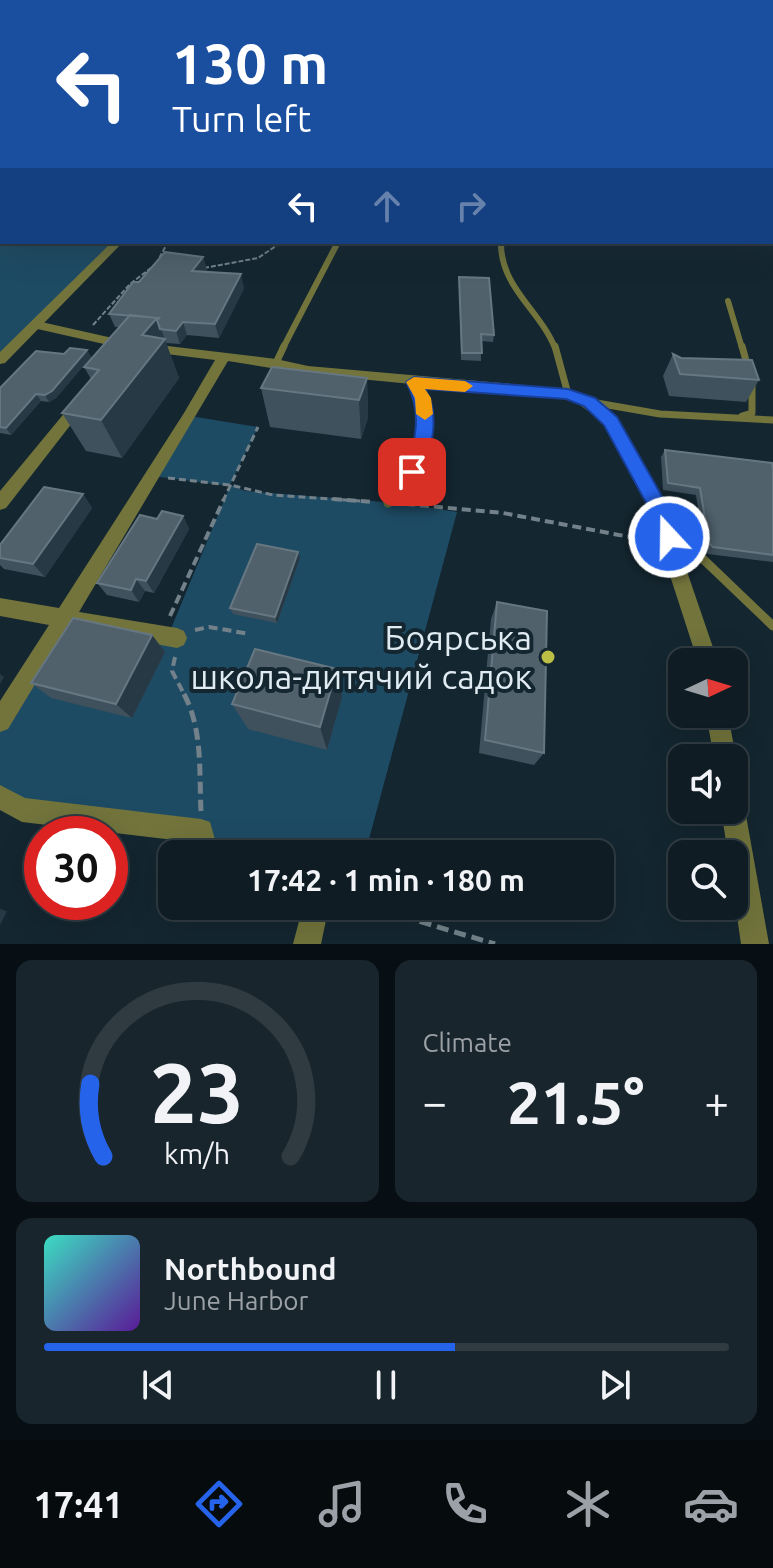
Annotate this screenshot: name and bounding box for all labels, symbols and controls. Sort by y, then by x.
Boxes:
icon: left [40,32,144,136]
text: 130 m [172,32,328,95]
text: Turn left [172,98,311,139]
icon: left [281,184,325,228]
icon: ahead [365,184,409,228]
icon: right [449,184,493,228]
pin [378,438,446,506]
icon: arrive [390,450,434,494]
position arrow [627,495,711,579]
place label: Боярська школа-дитячий садок [191,618,532,695]
marker: Боярська школа-дитячий садок [539,648,557,666]
north arrow [668,648,748,728]
map controls [668,648,748,920]
button: sound [668,744,748,824]
speed limit sign: 30 [24,816,128,920]
button: search [668,840,748,920]
text: 17:42 · 1 min · 180 m [247,863,525,897]
text: Climate [423,1028,512,1057]
text: 23 [150,1045,244,1139]
text: 21.5° [507,1068,644,1135]
text: − [423,1077,447,1126]
text: + [704,1077,729,1126]
text: km/h [164,1137,230,1169]
text: Northbound [164,1252,336,1286]
text: June Harbor [164,1286,308,1315]
icon: previous [136,1363,180,1407]
icon: pause [364,1363,408,1407]
icon: next [593,1363,637,1407]
icon: directions [191,1476,247,1532]
icon: music [314,1476,370,1532]
icon: phone [437,1476,493,1532]
icon: climate [560,1476,616,1532]
icon: car [683,1476,739,1532]
text: 17:41 [34,1484,124,1525]

